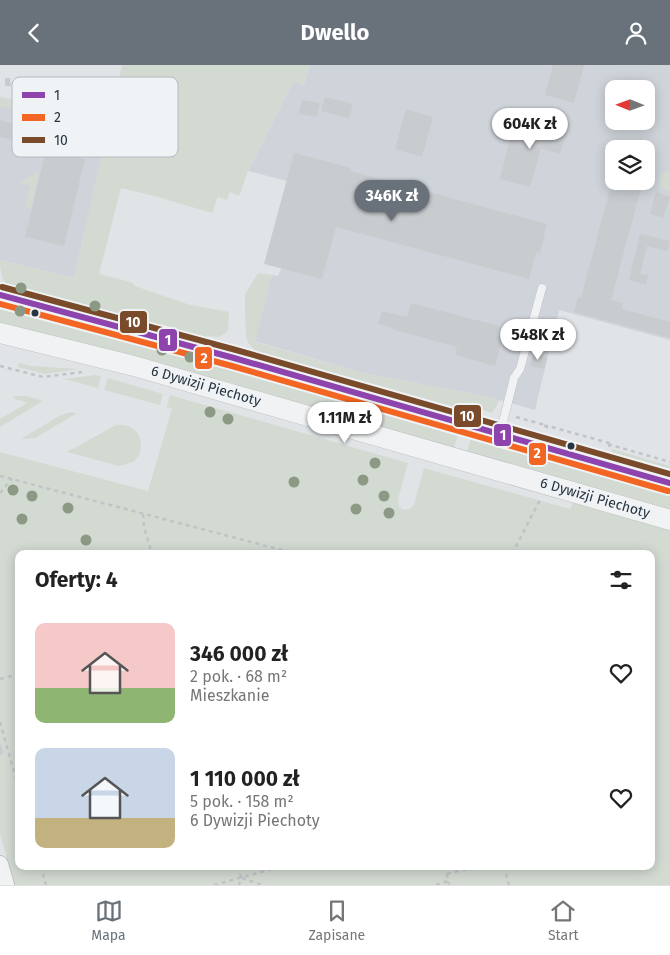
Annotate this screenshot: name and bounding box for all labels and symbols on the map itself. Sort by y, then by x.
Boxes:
legend [12,77,178,157]
north arrow [605,80,655,130]
text: 1 [54,87,60,104]
pin: 604K zł [484,107,576,150]
text: 2 [54,109,61,126]
text: 10 [54,132,68,149]
pin: 346K zł [346,179,438,222]
unlabelled marker [30,308,40,318]
line badge: 10 [119,310,148,334]
text: 10 [126,314,140,331]
pin: 548K zł [492,319,584,361]
line badge: 1 [158,328,178,352]
text: 1 [165,332,171,349]
line badge: 2 [194,346,213,370]
text: 2 [200,350,208,367]
street label: 6 Dywizji Piechoty [149,362,263,410]
pin: 1.11M zł [293,401,397,444]
line badge: 10 [453,404,482,428]
text: 10 [460,408,474,425]
line badge: 1 [493,423,512,447]
text: 1 [500,427,506,444]
unlabelled marker [566,441,576,451]
line badge: 2 [528,442,547,466]
text: 2 [533,445,541,462]
street label: 6 Dywizji Piechoty [538,474,652,522]

